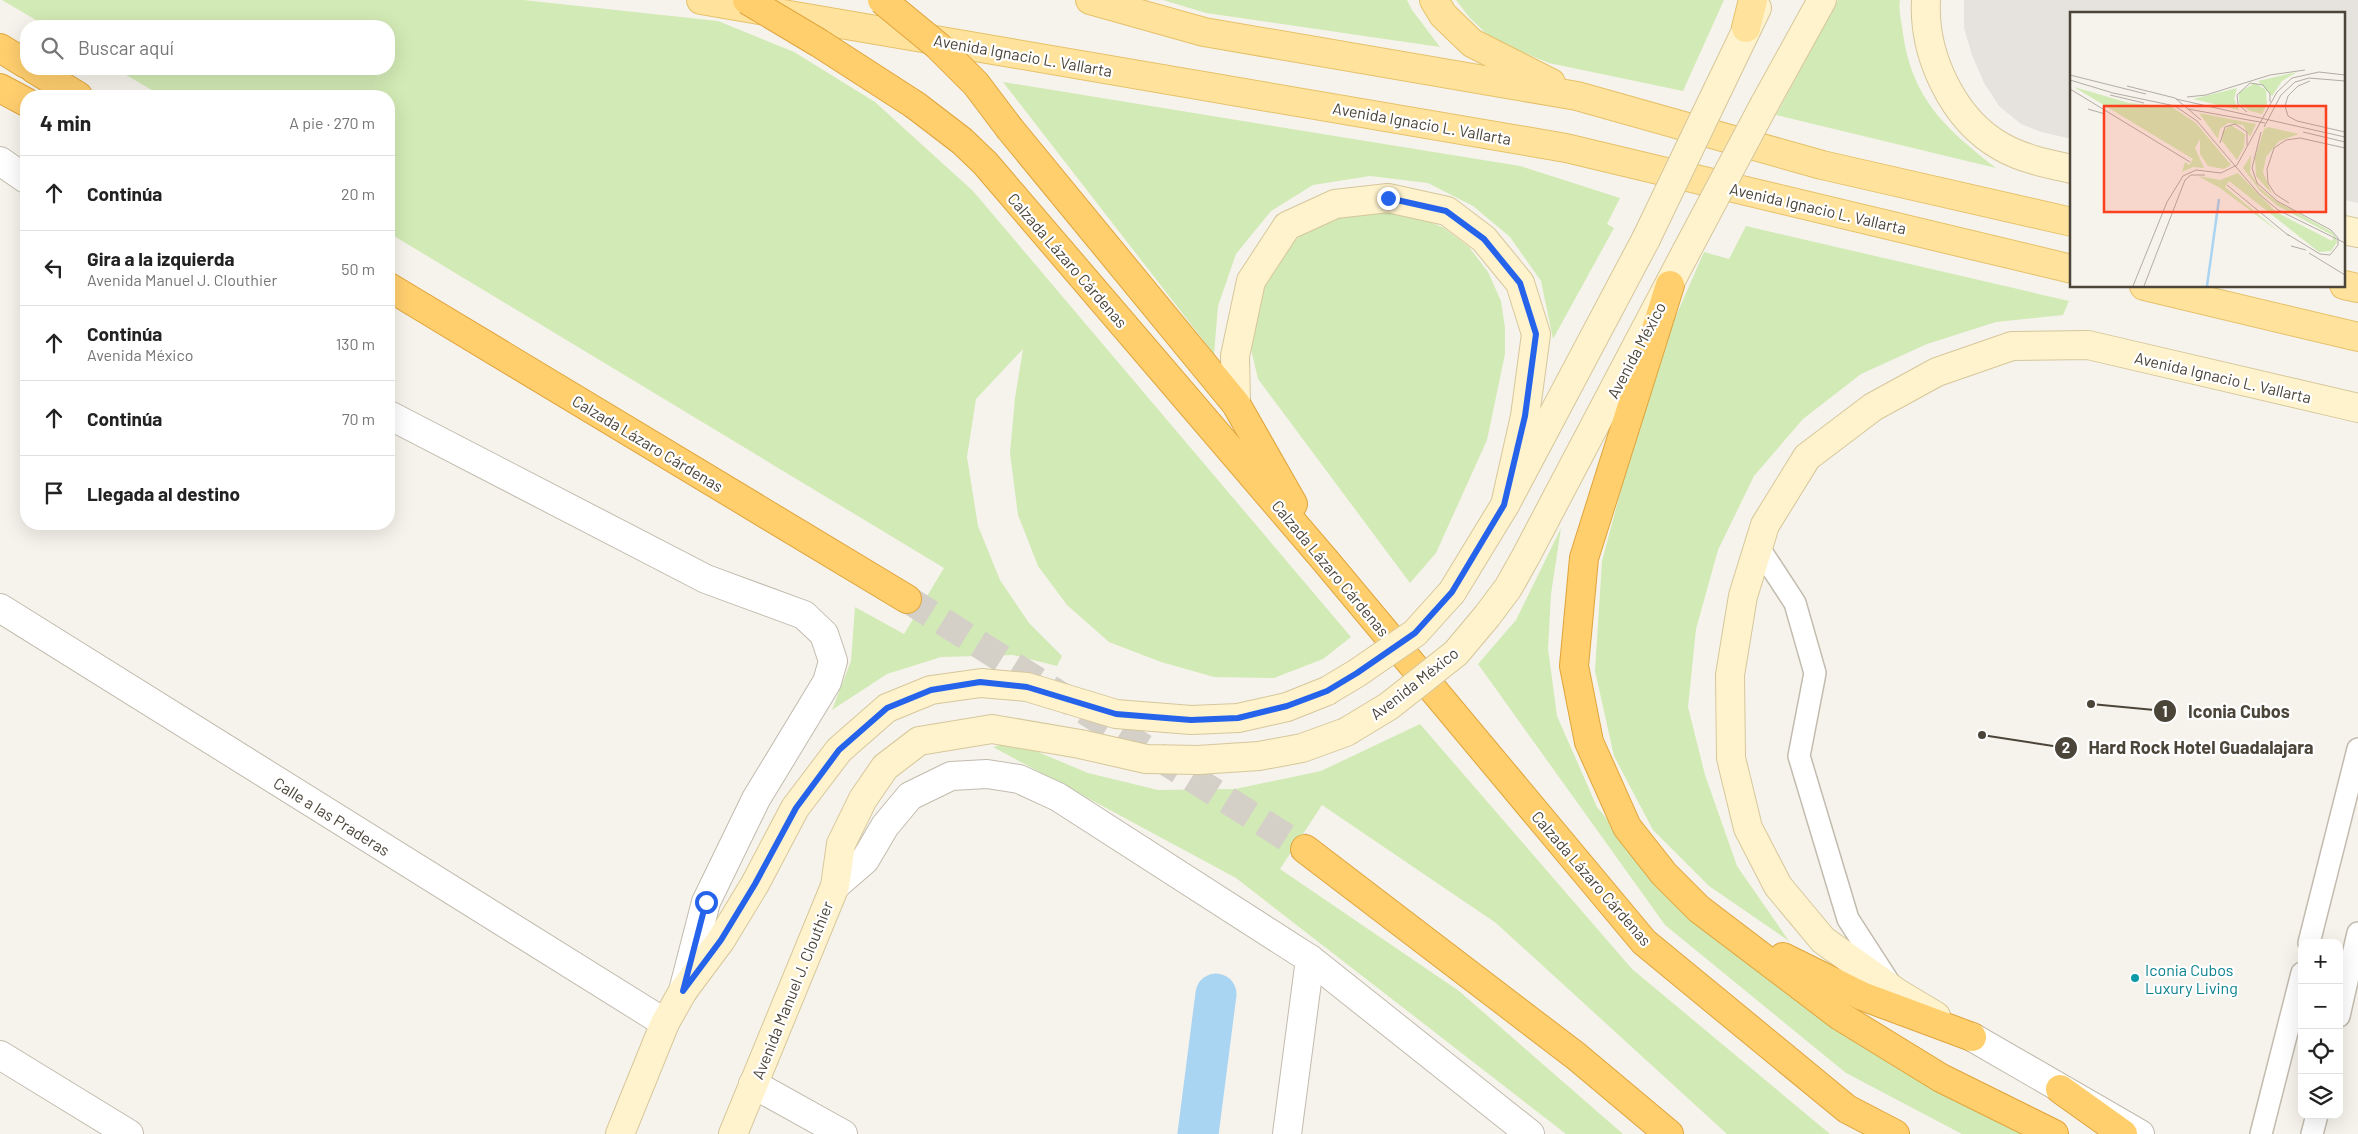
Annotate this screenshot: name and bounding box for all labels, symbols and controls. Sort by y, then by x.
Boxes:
inset map [2070,12,2346,288]
search box [20,20,395,75]
street label: Avenida Ignacio L. Vallarta [932,30,1114,80]
icon: search [38,34,66,62]
text: Buscar aquí [78,36,174,59]
street label: Avenida Ignacio L. Vallarta [1331,98,1513,148]
text: 4 min [40,110,91,135]
text: A pie · 270 m [289,113,375,132]
street label: Avenida Ignacio L. Vallarta [1728,178,1908,238]
icon: ahead [40,179,68,207]
text: Continúa [87,182,162,205]
text: 20 m [341,184,375,203]
route end [1377,187,1400,210]
street label: Calzada Lázaro Cárdenas [1004,189,1132,331]
text: Gira a la izquierda [87,247,235,270]
icon: left [40,254,68,282]
text: 50 m [341,259,375,278]
text: Avenida Manuel J. Clouthier [87,270,277,289]
street label: Avenida México [1603,299,1669,401]
text: Continúa [87,322,162,345]
icon: ahead [40,329,68,357]
text: 130 m [336,334,375,353]
text: Avenida México [87,345,193,364]
street label: Avenida Ignacio L. Vallarta [2133,347,2313,407]
street label: Calzada Lázaro Cárdenas [569,390,727,496]
icon: ahead [40,404,68,432]
text: Continúa [87,407,162,430]
text: 70 m [342,409,375,428]
icon: arrive [40,479,68,507]
text: Llegada al destino [87,482,240,505]
street label: Calzada Lázaro Cárdenas [1268,496,1394,640]
street label: Avenida México [1366,643,1462,723]
callout: Iconia Cubos [2153,695,2300,728]
text: Iconia Cubos [2188,700,2290,722]
text: 1 [2162,702,2168,720]
callout: Hard Rock Hotel Guadalajara [2053,731,2323,764]
text: Hard Rock Hotel Guadalajara [2089,736,2313,758]
text: 2 [2062,738,2070,756]
street label: Calle a las Praderas [270,773,394,859]
street label: Calzada Lázaro Cárdenas [1528,807,1656,949]
route start [695,891,718,914]
street label: Avenida Manuel J. Clouthier [748,898,837,1082]
map controls [2298,939,2343,1119]
button: + [2298,939,2343,984]
place label: Iconia Cubos Luxury Living [2145,960,2238,997]
marker: Iconia Cubos Luxury Living [2129,972,2141,984]
button: − [2298,984,2343,1029]
button: locate [2298,1029,2343,1074]
button: layers [2298,1074,2343,1119]

